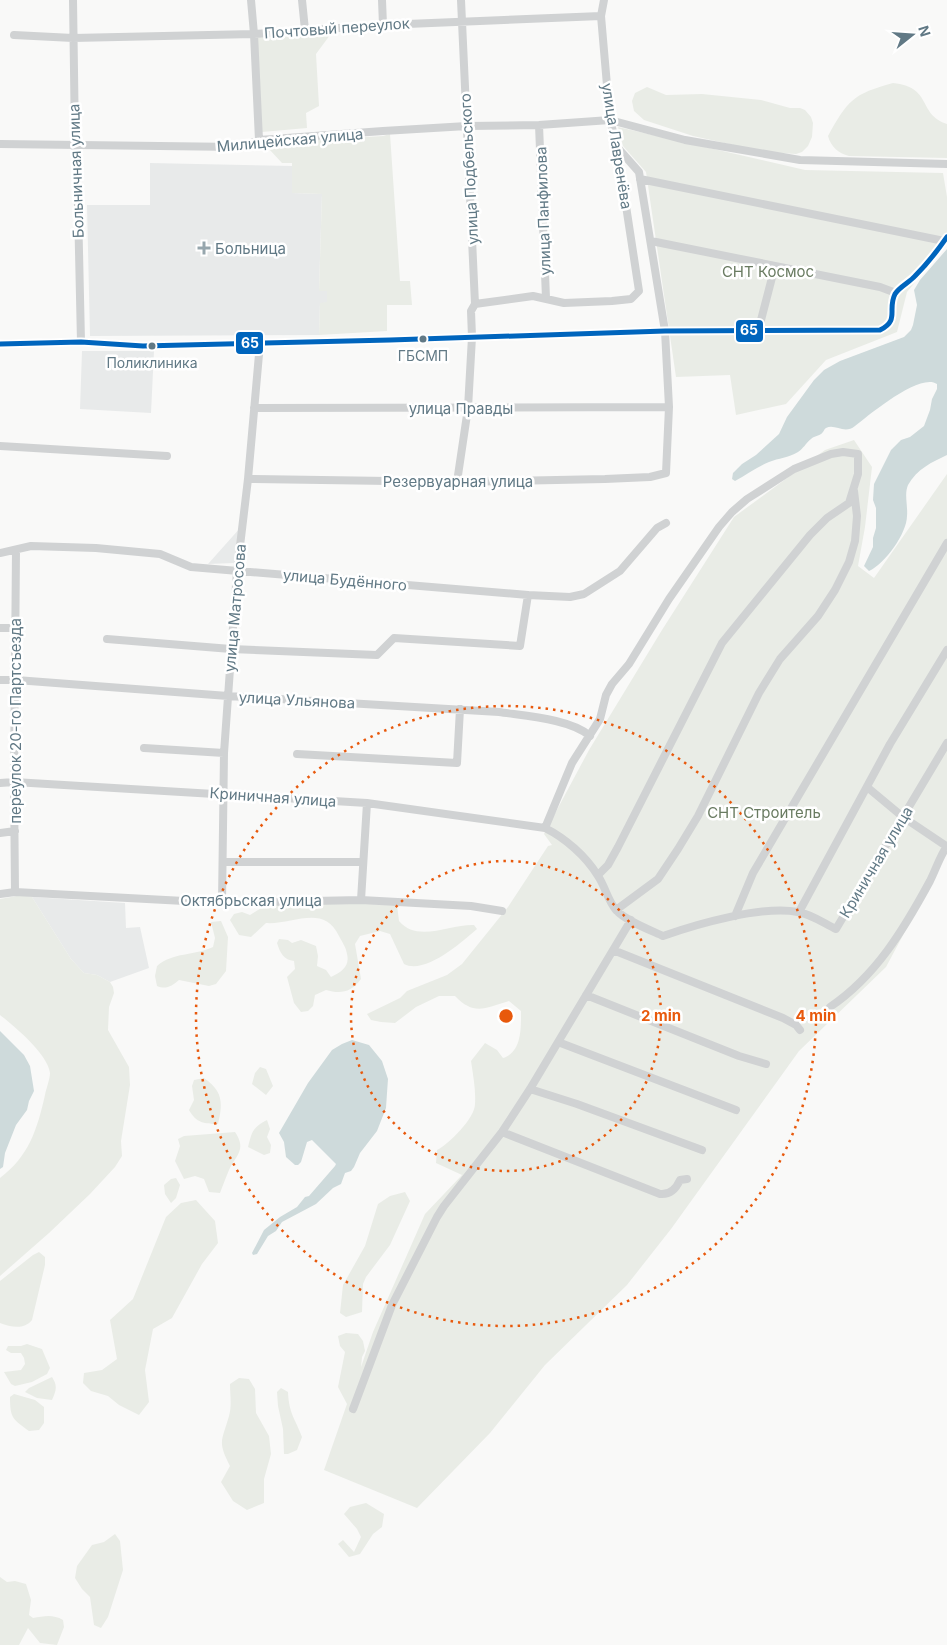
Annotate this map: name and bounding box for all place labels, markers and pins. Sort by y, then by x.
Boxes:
place label: Больница [215,239,286,258]
marker: Больница [197,241,211,255]
marker: ГБСМП [418,334,428,344]
marker: Поликлиника [147,341,157,351]
place label: ГБСМП [398,347,448,364]
place label: Поликлиника [106,354,198,371]
centre of rings [497,1007,515,1025]

